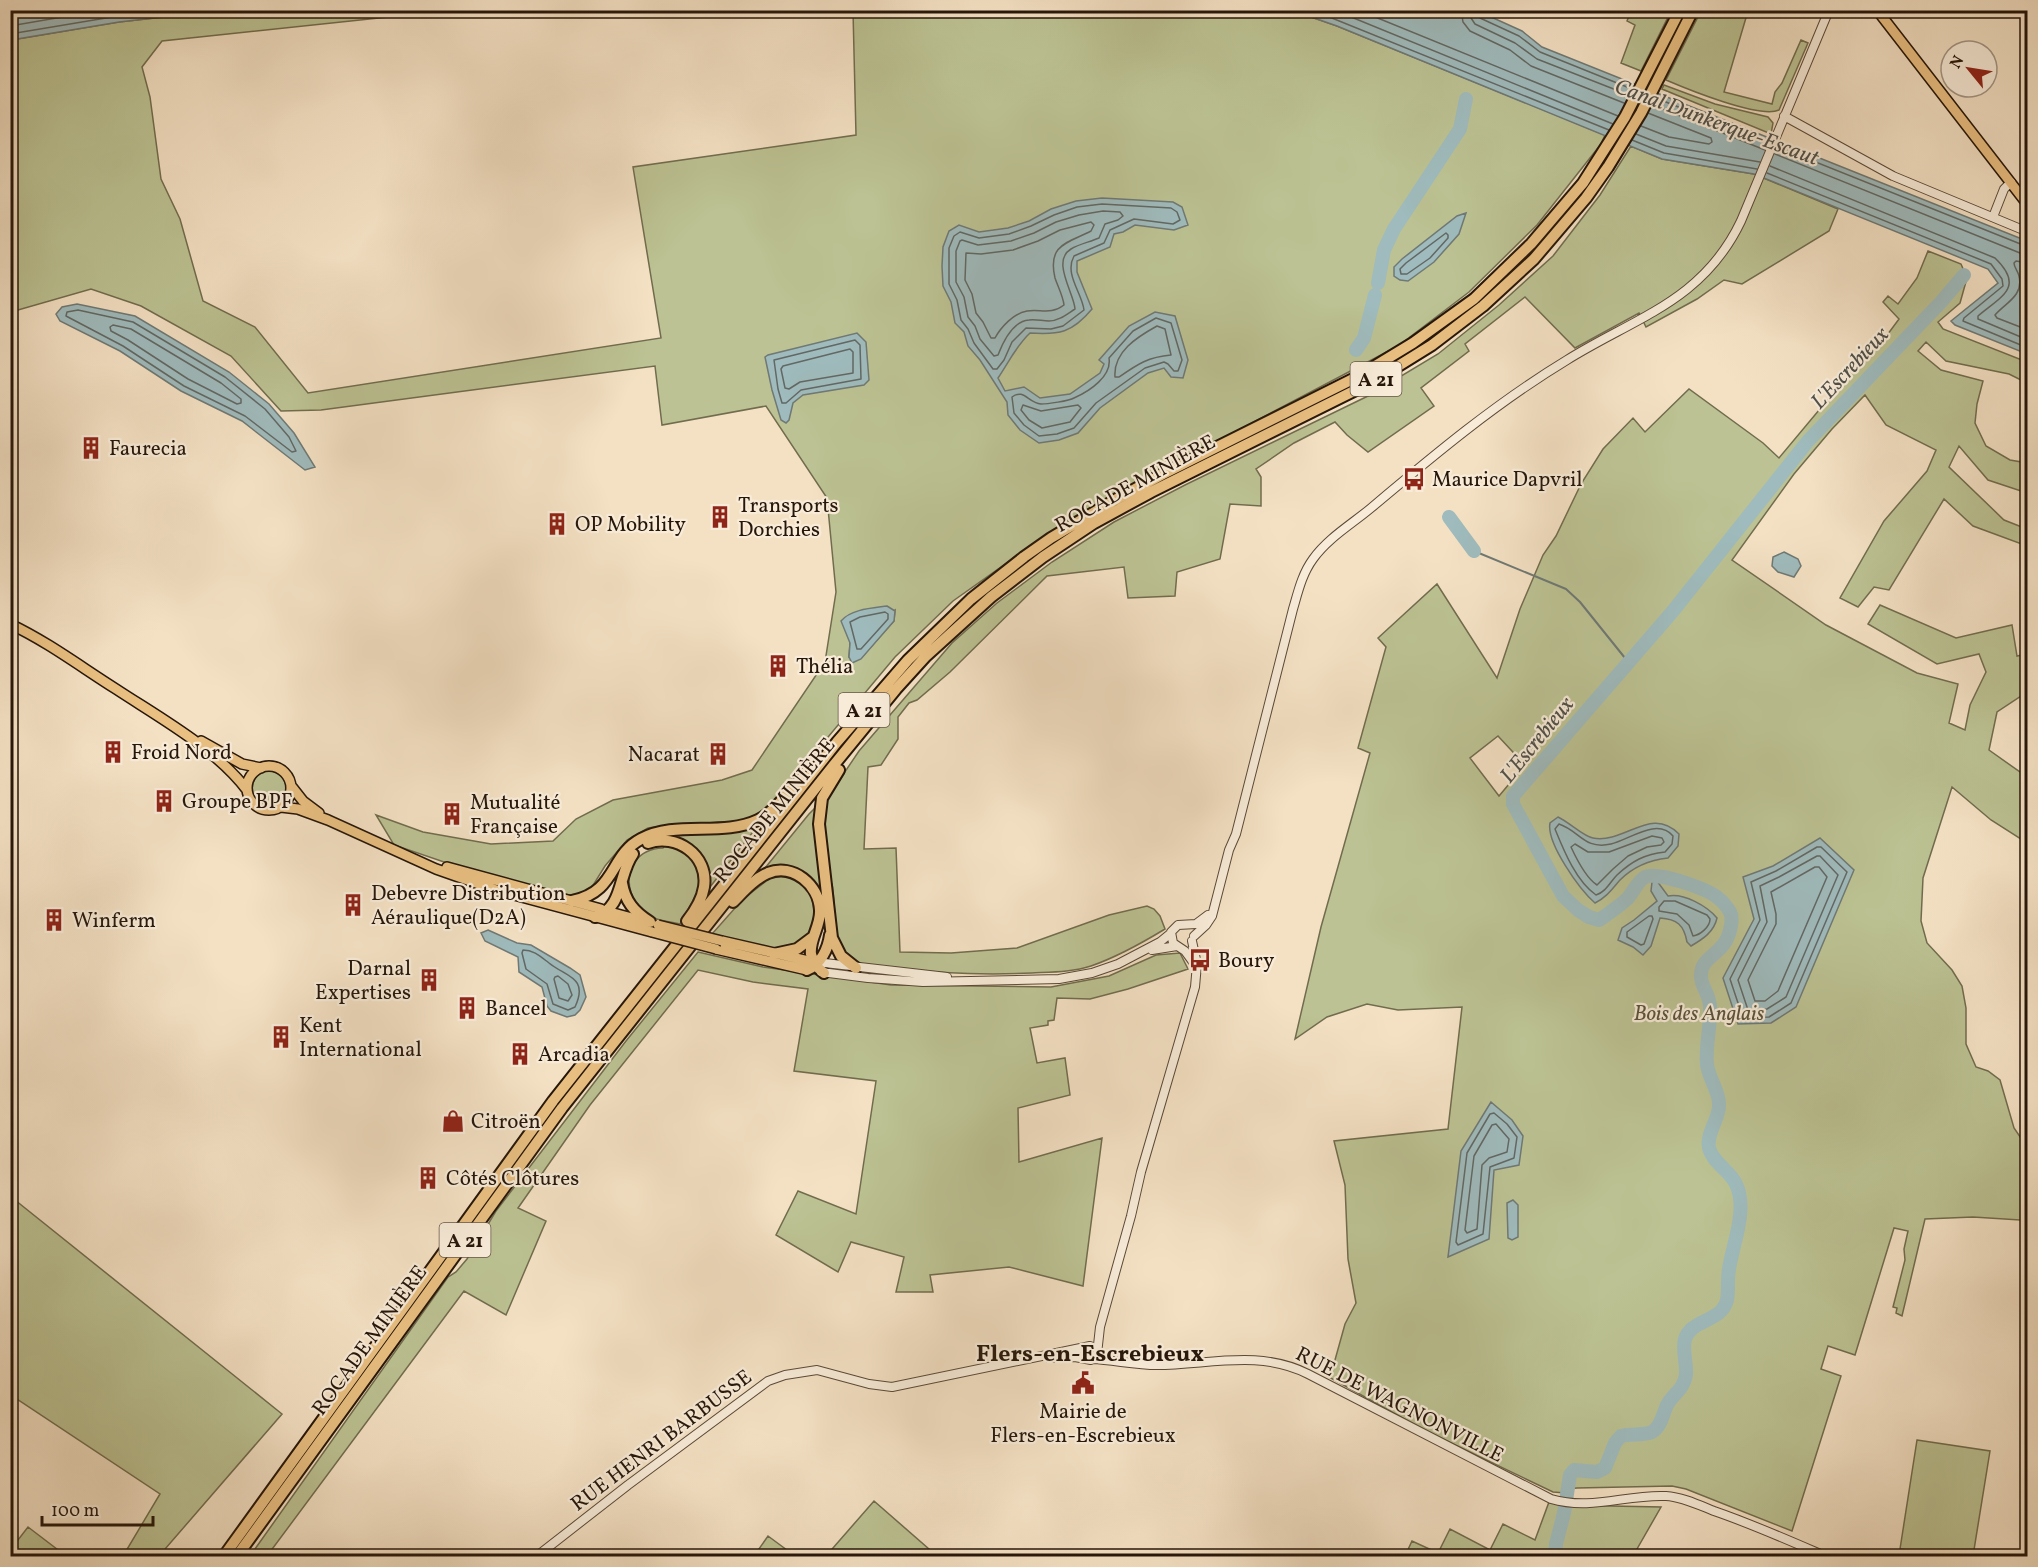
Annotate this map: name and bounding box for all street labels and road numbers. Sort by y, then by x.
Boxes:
road number: A 21 [1350,362,1402,396]
street label: ROCADE MINIÈRE [1050,428,1221,541]
road number: A 21 [838,693,890,727]
street label: ROCADE MINIÈRE [707,732,843,890]
road number: A 21 [440,1223,490,1257]
street label: ROCADE MINIÈRE [306,1260,435,1422]
street label: RUE DE WAGNONVILLE [1290,1340,1508,1470]
street label: RUE HENRI BARBUSSE [565,1363,758,1519]

